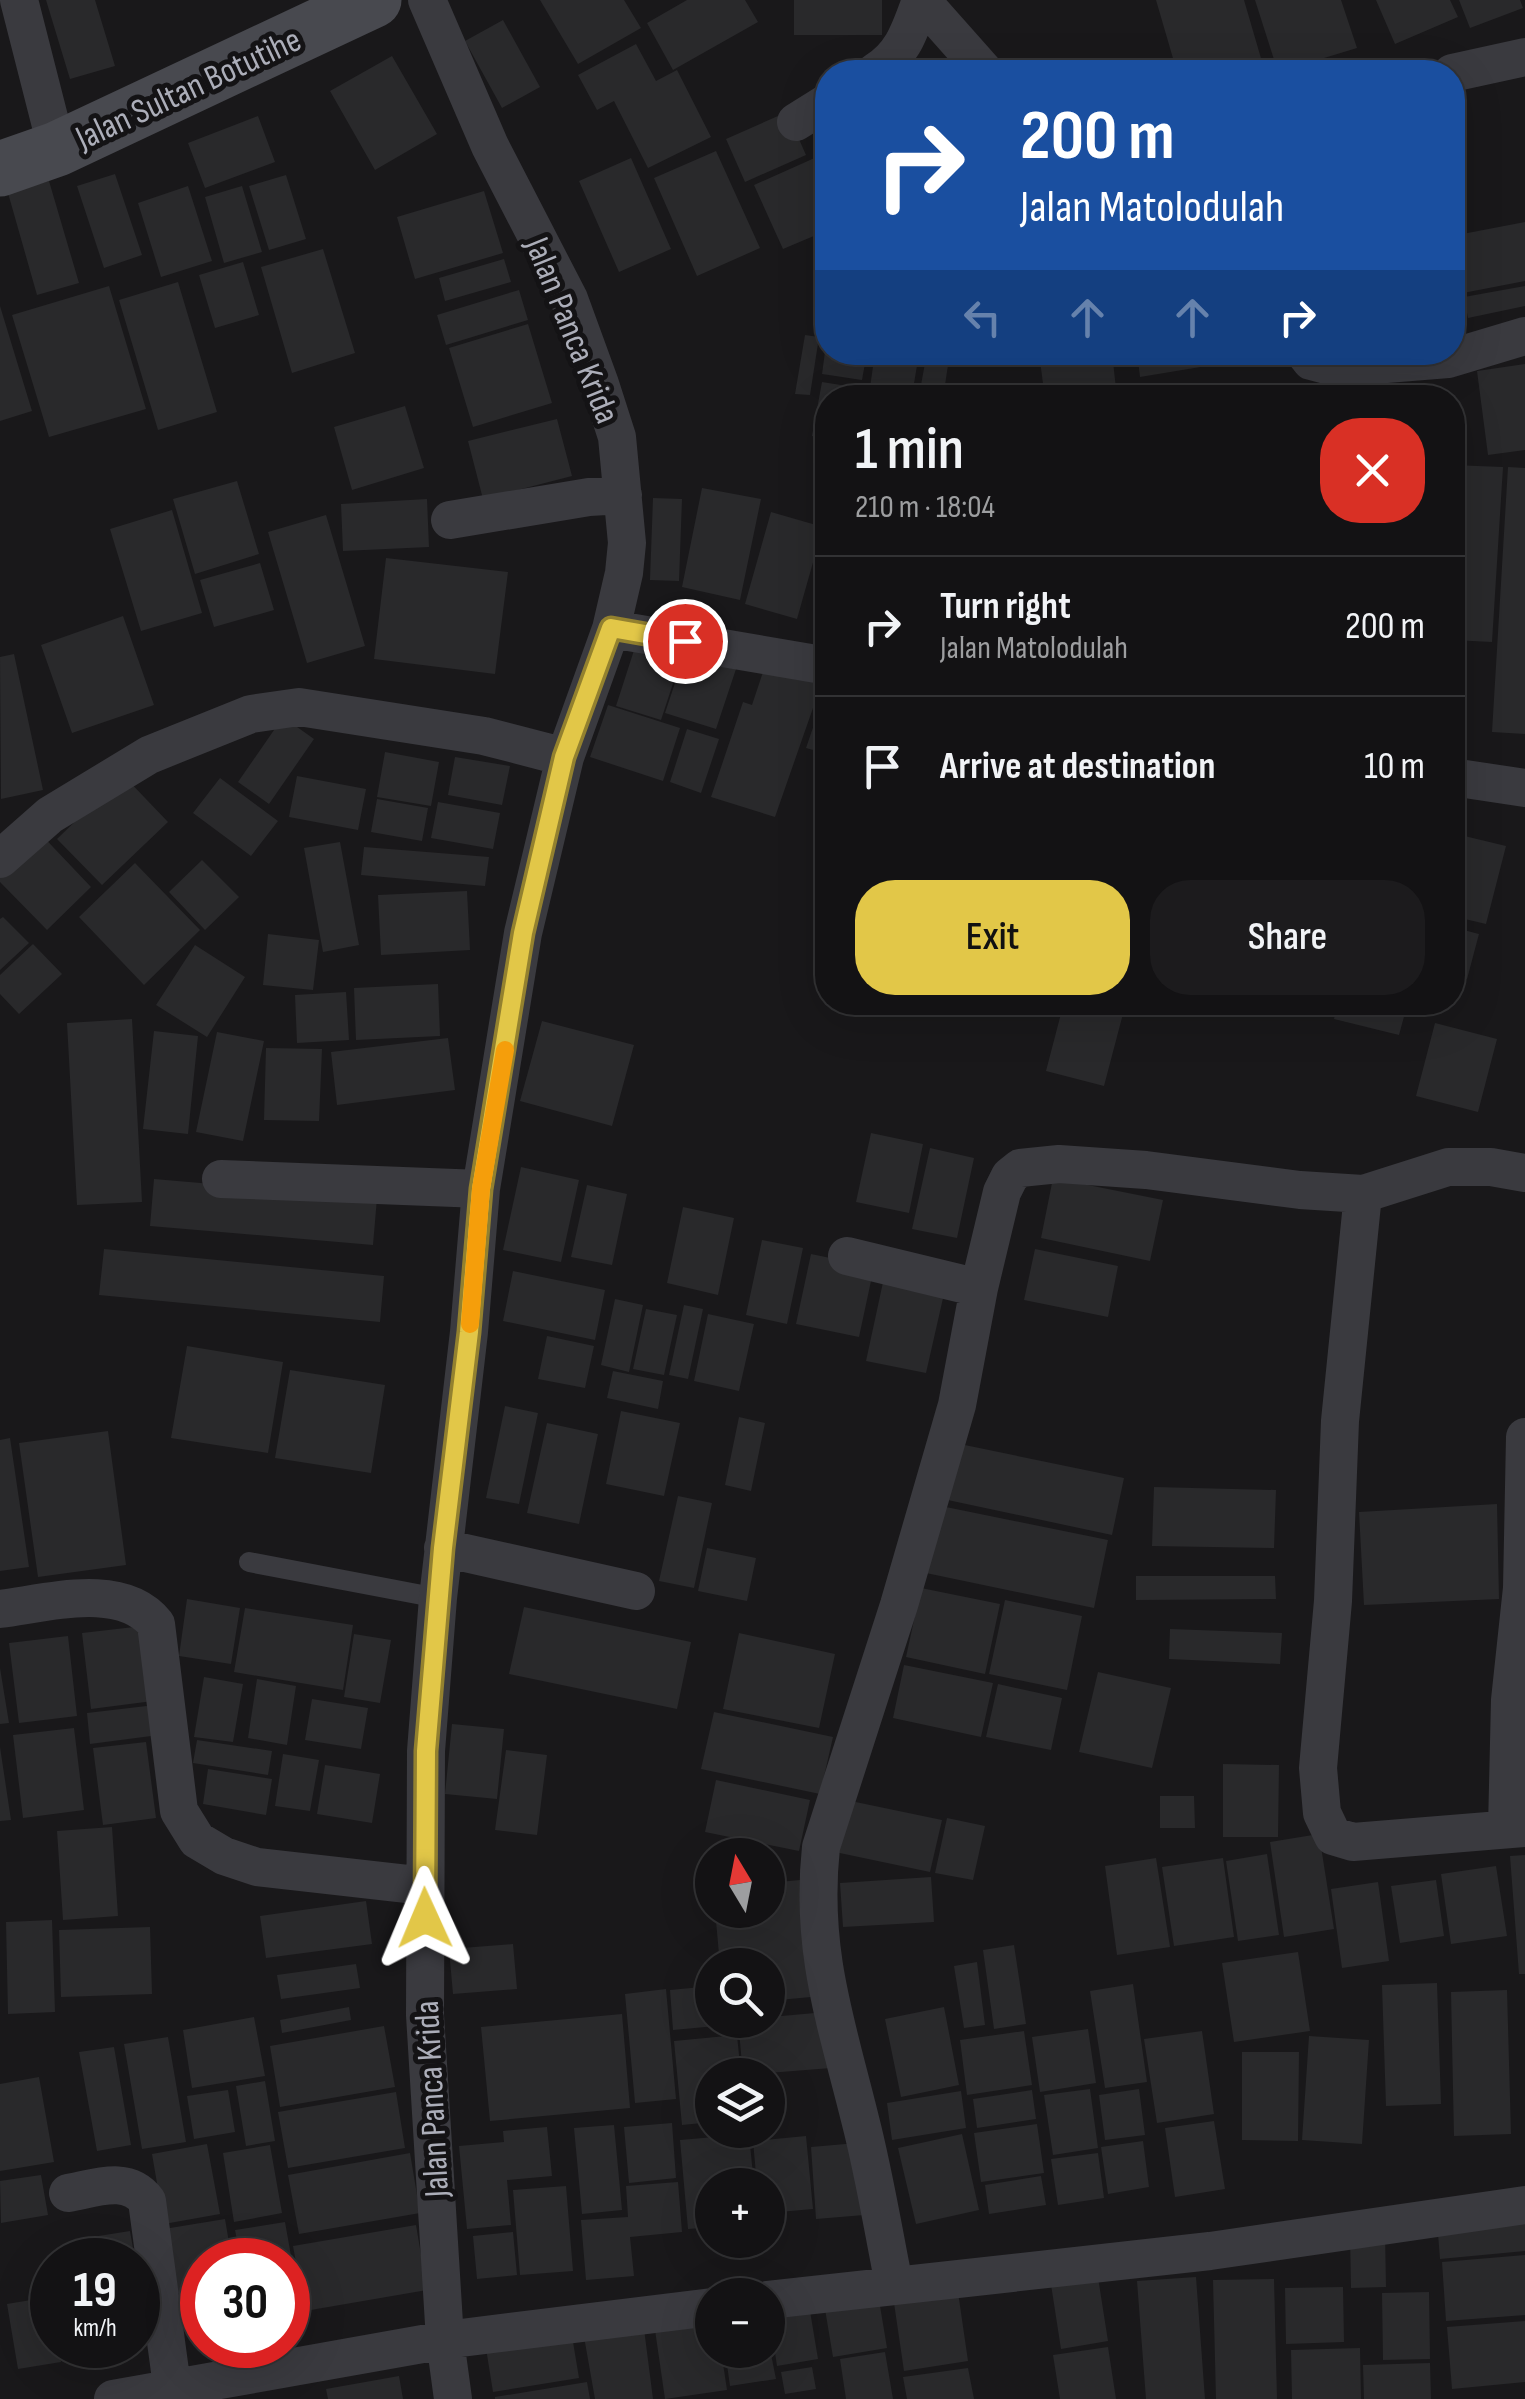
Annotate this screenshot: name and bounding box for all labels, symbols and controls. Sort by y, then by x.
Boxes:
street label: Jalan Sultan Botutihe [68,18,308,161]
text: 200 m [1020,95,1175,179]
icon: right [855,100,985,230]
text: Jalan Matolodulah [1020,180,1284,235]
street label: Jalan Panca Krida [514,230,628,430]
icon: left [955,290,1010,345]
icon: ahead [1060,290,1115,345]
icon: ahead [1165,290,1220,345]
icon: right [1270,290,1325,345]
text: 1 min [855,414,964,486]
button: close [1320,418,1425,523]
text: 210 m · 18:04 [855,488,995,527]
text: Turn right [940,584,1071,629]
pin [643,599,728,684]
icon: right [855,599,910,654]
text: 200 m [1345,604,1425,649]
icon: arrive [658,614,713,669]
text: Jalan Matolodulah [940,629,1128,668]
icon: arrive [855,739,910,794]
text: Arrive at destination [940,744,1215,789]
text: 10 m [1364,744,1425,789]
button: Exit [855,880,1130,995]
button: Share [1150,880,1425,995]
north arrow [695,1838,785,1928]
map controls [695,1838,785,2368]
position arrow [373,1866,477,1970]
button: search [695,1948,785,2038]
street label: Jalan Panca Krida [406,2000,459,2199]
button: layers [695,2058,785,2148]
button: + [695,2168,785,2258]
speed limit sign: 30 [180,2238,310,2368]
text: 19 [73,2261,117,2321]
button: − [695,2278,785,2368]
text: km/h [73,2313,117,2344]

